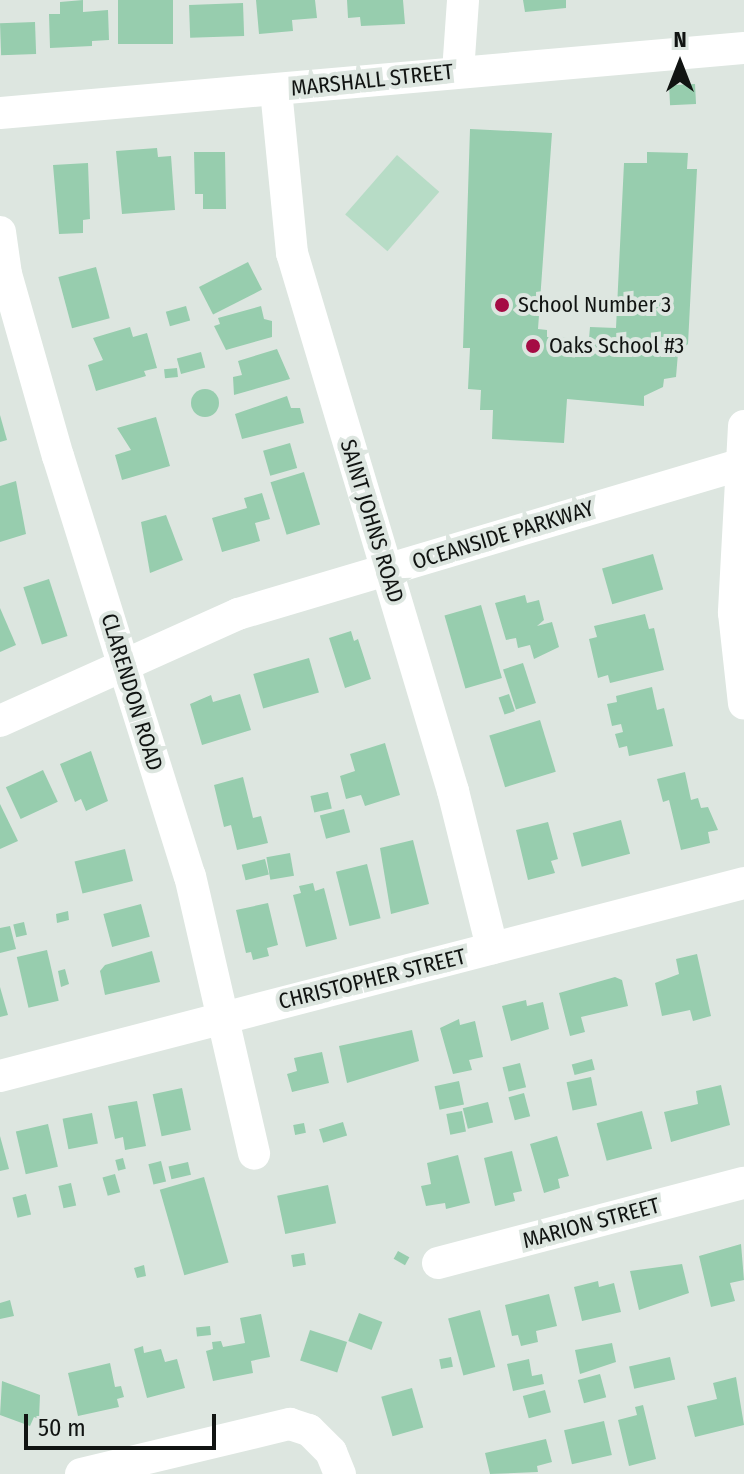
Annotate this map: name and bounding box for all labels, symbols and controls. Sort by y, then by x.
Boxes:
north arrow [640,24,720,104]
text: N [673,26,687,53]
street label: MARSHALL STREET [290,58,454,102]
place label: School Number 3 [518,292,671,318]
marker: School Number 3 [493,296,511,314]
place label: Oaks School #3 [549,333,684,359]
marker: Oaks School #3 [524,337,542,355]
street label: SAINT JOHNS ROAD [335,436,409,606]
street label: OCEANSIDE PARKWAY [409,495,597,575]
street label: CLARENDON ROAD [96,610,168,774]
street label: CHRISTOPHER STREET [276,943,468,1015]
street label: MARION STREET [520,1192,662,1254]
scale bar [28,1398,220,1448]
text: 50 m [38,1414,86,1442]

